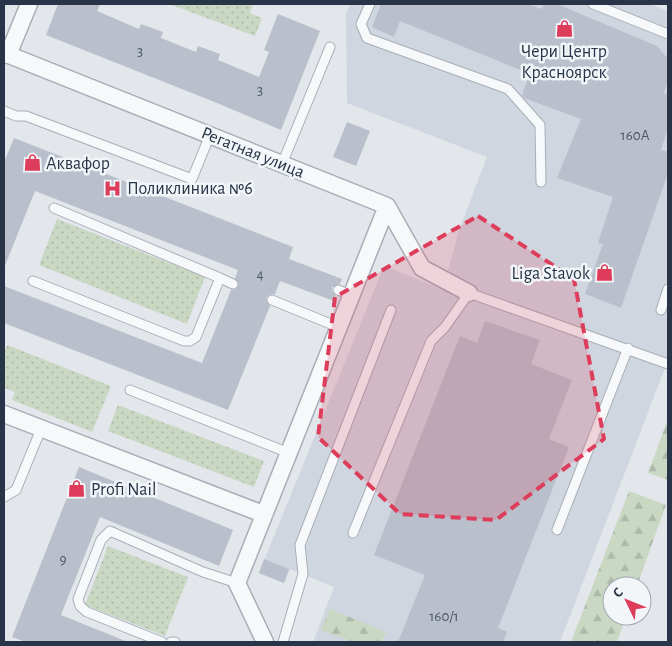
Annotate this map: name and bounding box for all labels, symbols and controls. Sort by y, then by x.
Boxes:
shop icon: Чери Центр Красноярск [554,18,574,38]
place label: Чери Центр Красноярск [521,43,607,82]
house number: 3 [137,44,143,59]
house number: 3 [257,83,263,98]
street label: Регатная улица [198,124,307,182]
house number: 160А [621,128,650,143]
shop icon: Аквафор [22,153,42,173]
place label: Аквафор [46,155,110,173]
hospital icon: Поликлиника №6 [103,178,123,198]
place label: Поликлиника №6 [127,180,253,198]
shop icon: Liga Stavok [594,263,614,283]
place label: Liga Stavok [512,265,591,283]
house number: 4 [256,267,264,282]
shop icon: Profi Nail [67,479,87,499]
place label: Profi Nail [91,481,156,499]
house number: 9 [59,552,67,567]
north arrow [602,576,652,626]
text: С [610,585,626,600]
house number: 160/1 [429,609,459,624]

